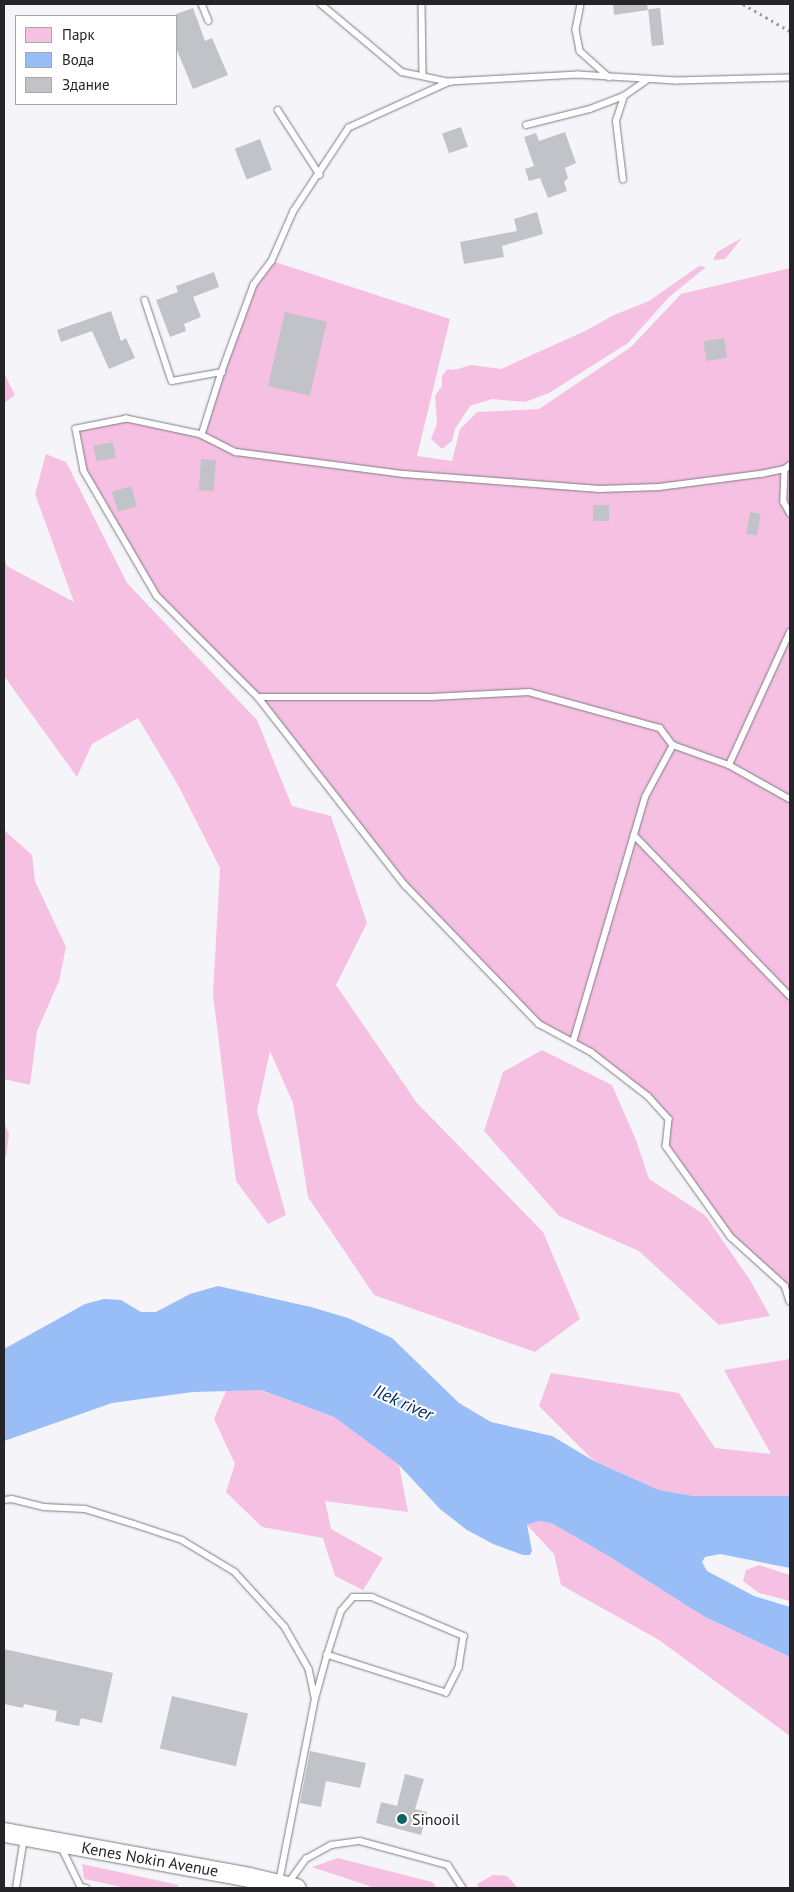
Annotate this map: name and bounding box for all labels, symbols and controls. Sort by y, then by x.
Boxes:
legend [15,15,178,105]
text: Парк [62,25,95,44]
text: Вода [62,50,94,69]
text: Здание [62,75,110,94]
water label: Ilek river [370,1380,436,1426]
place label: Sinooil [412,1809,460,1829]
marker: Sinooil [396,1813,408,1825]
street label: Kenes Nokin Avenue [80,1837,220,1881]

